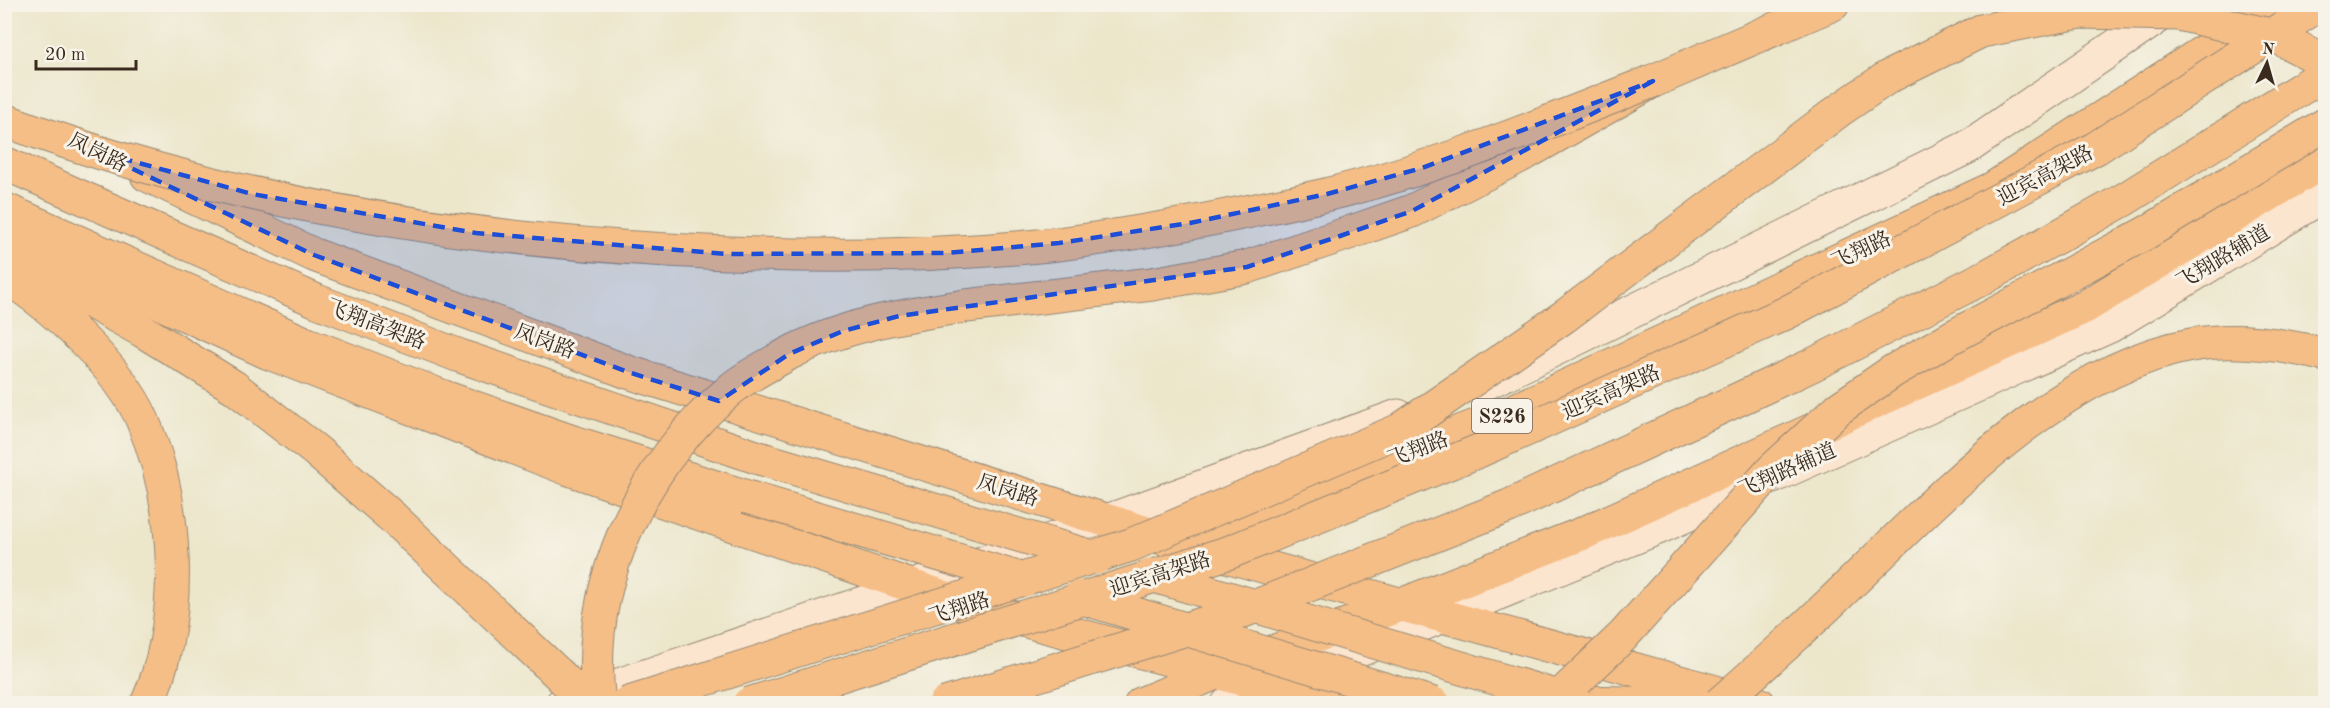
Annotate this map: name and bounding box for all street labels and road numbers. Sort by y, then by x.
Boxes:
street label: 凤岗路 [64,128,131,177]
street label: 迎宾高架路 [1993,141,2097,210]
street label: 飞翔路辅道 [2172,221,2274,294]
street label: 飞翔路 [1828,227,1895,274]
street label: 飞翔高架路 [323,295,429,354]
street label: 凤岗路 [511,320,578,363]
street label: 迎宾高架路 [1559,361,1664,424]
road number: S226 [1472,399,1532,433]
street label: 飞翔路 [1385,427,1452,471]
street label: 飞翔路辅道 [1735,439,1840,502]
street label: 凤岗路 [974,470,1041,511]
street label: 迎宾高架路 [1107,547,1214,602]
street label: 飞翔路 [926,588,993,629]

